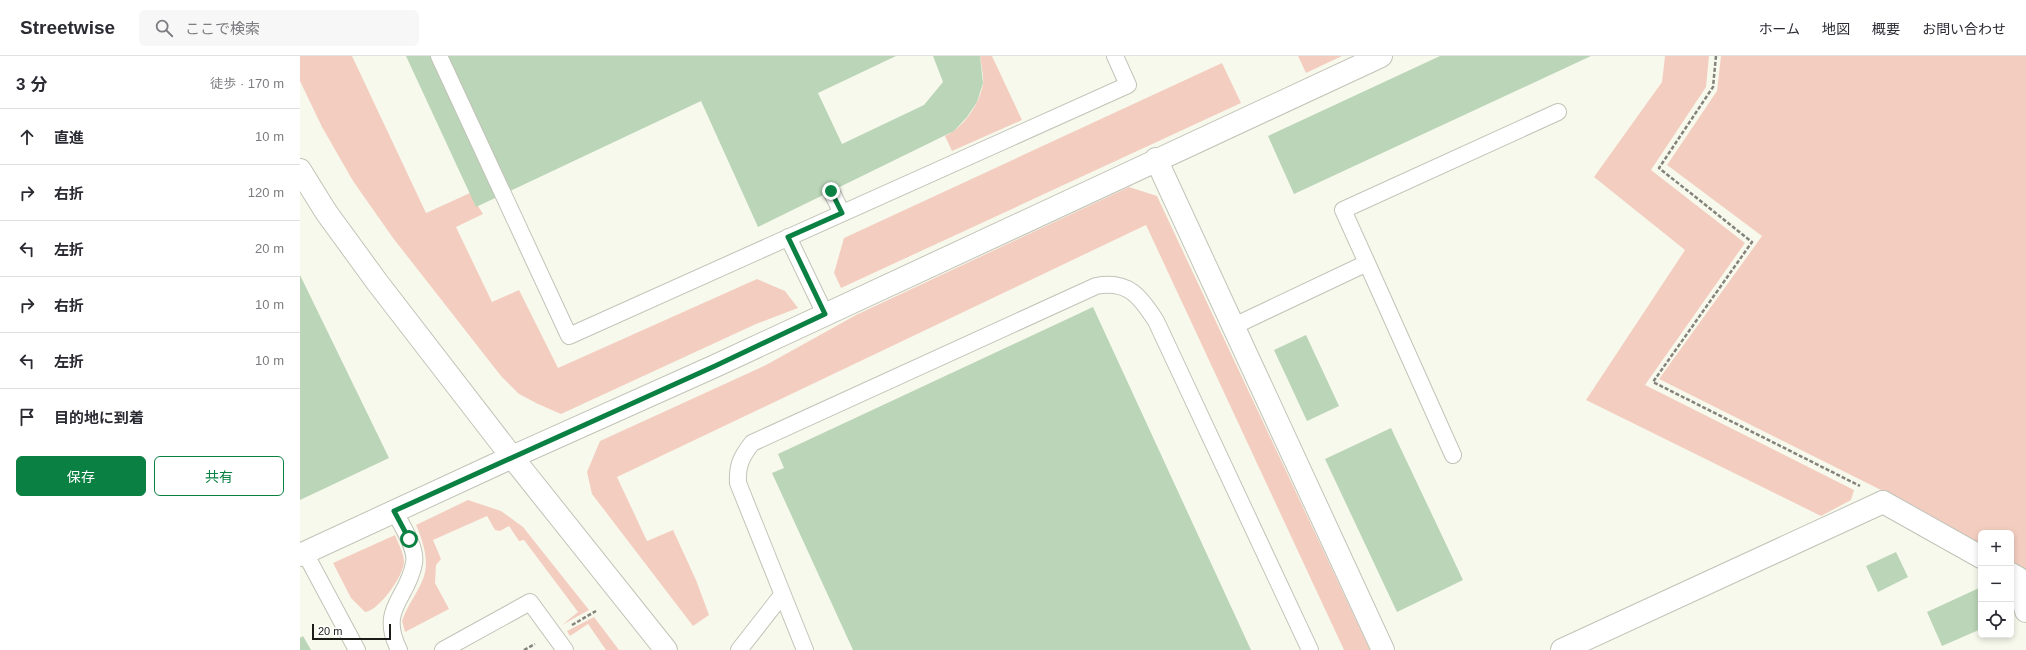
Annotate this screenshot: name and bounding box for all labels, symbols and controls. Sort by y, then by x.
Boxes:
search box [139,10,419,46]
text: Streetwise [20,17,115,38]
icon: search [153,17,175,39]
text: ここで検索 [185,20,260,37]
text: ホーム [1758,21,1800,37]
text: 地図 [1822,21,1850,37]
text: 概要 [1872,21,1900,37]
text: お問い合わせ [1922,21,2006,37]
text: 3 分 [16,75,47,94]
text: 徒歩 · 170 m [210,76,284,91]
icon: ahead [16,126,38,148]
text: 直進 [54,129,84,146]
text: 10 m [255,129,284,144]
icon: right [16,182,38,204]
route end [822,182,840,200]
text: 右折 [54,185,84,202]
text: 120 m [248,185,284,200]
icon: left [16,238,38,260]
text: 左折 [54,241,84,258]
text: 20 m [255,241,284,256]
icon: right [16,294,38,316]
text: 右折 [54,297,84,314]
text: 10 m [255,297,284,312]
icon: left [16,350,38,372]
text: 左折 [54,353,84,370]
text: 10 m [255,353,284,368]
icon: arrive [16,406,38,428]
text: 目的地に到着 [54,409,144,426]
button: 保存 [16,456,146,496]
button: 共有 [154,456,284,496]
route start [400,530,418,548]
map controls [1978,530,2014,638]
button: + [1978,530,2014,566]
button: − [1978,566,2014,602]
button: locate [1978,602,2014,638]
scale bar [312,622,391,641]
text: 20 m [318,625,342,637]

